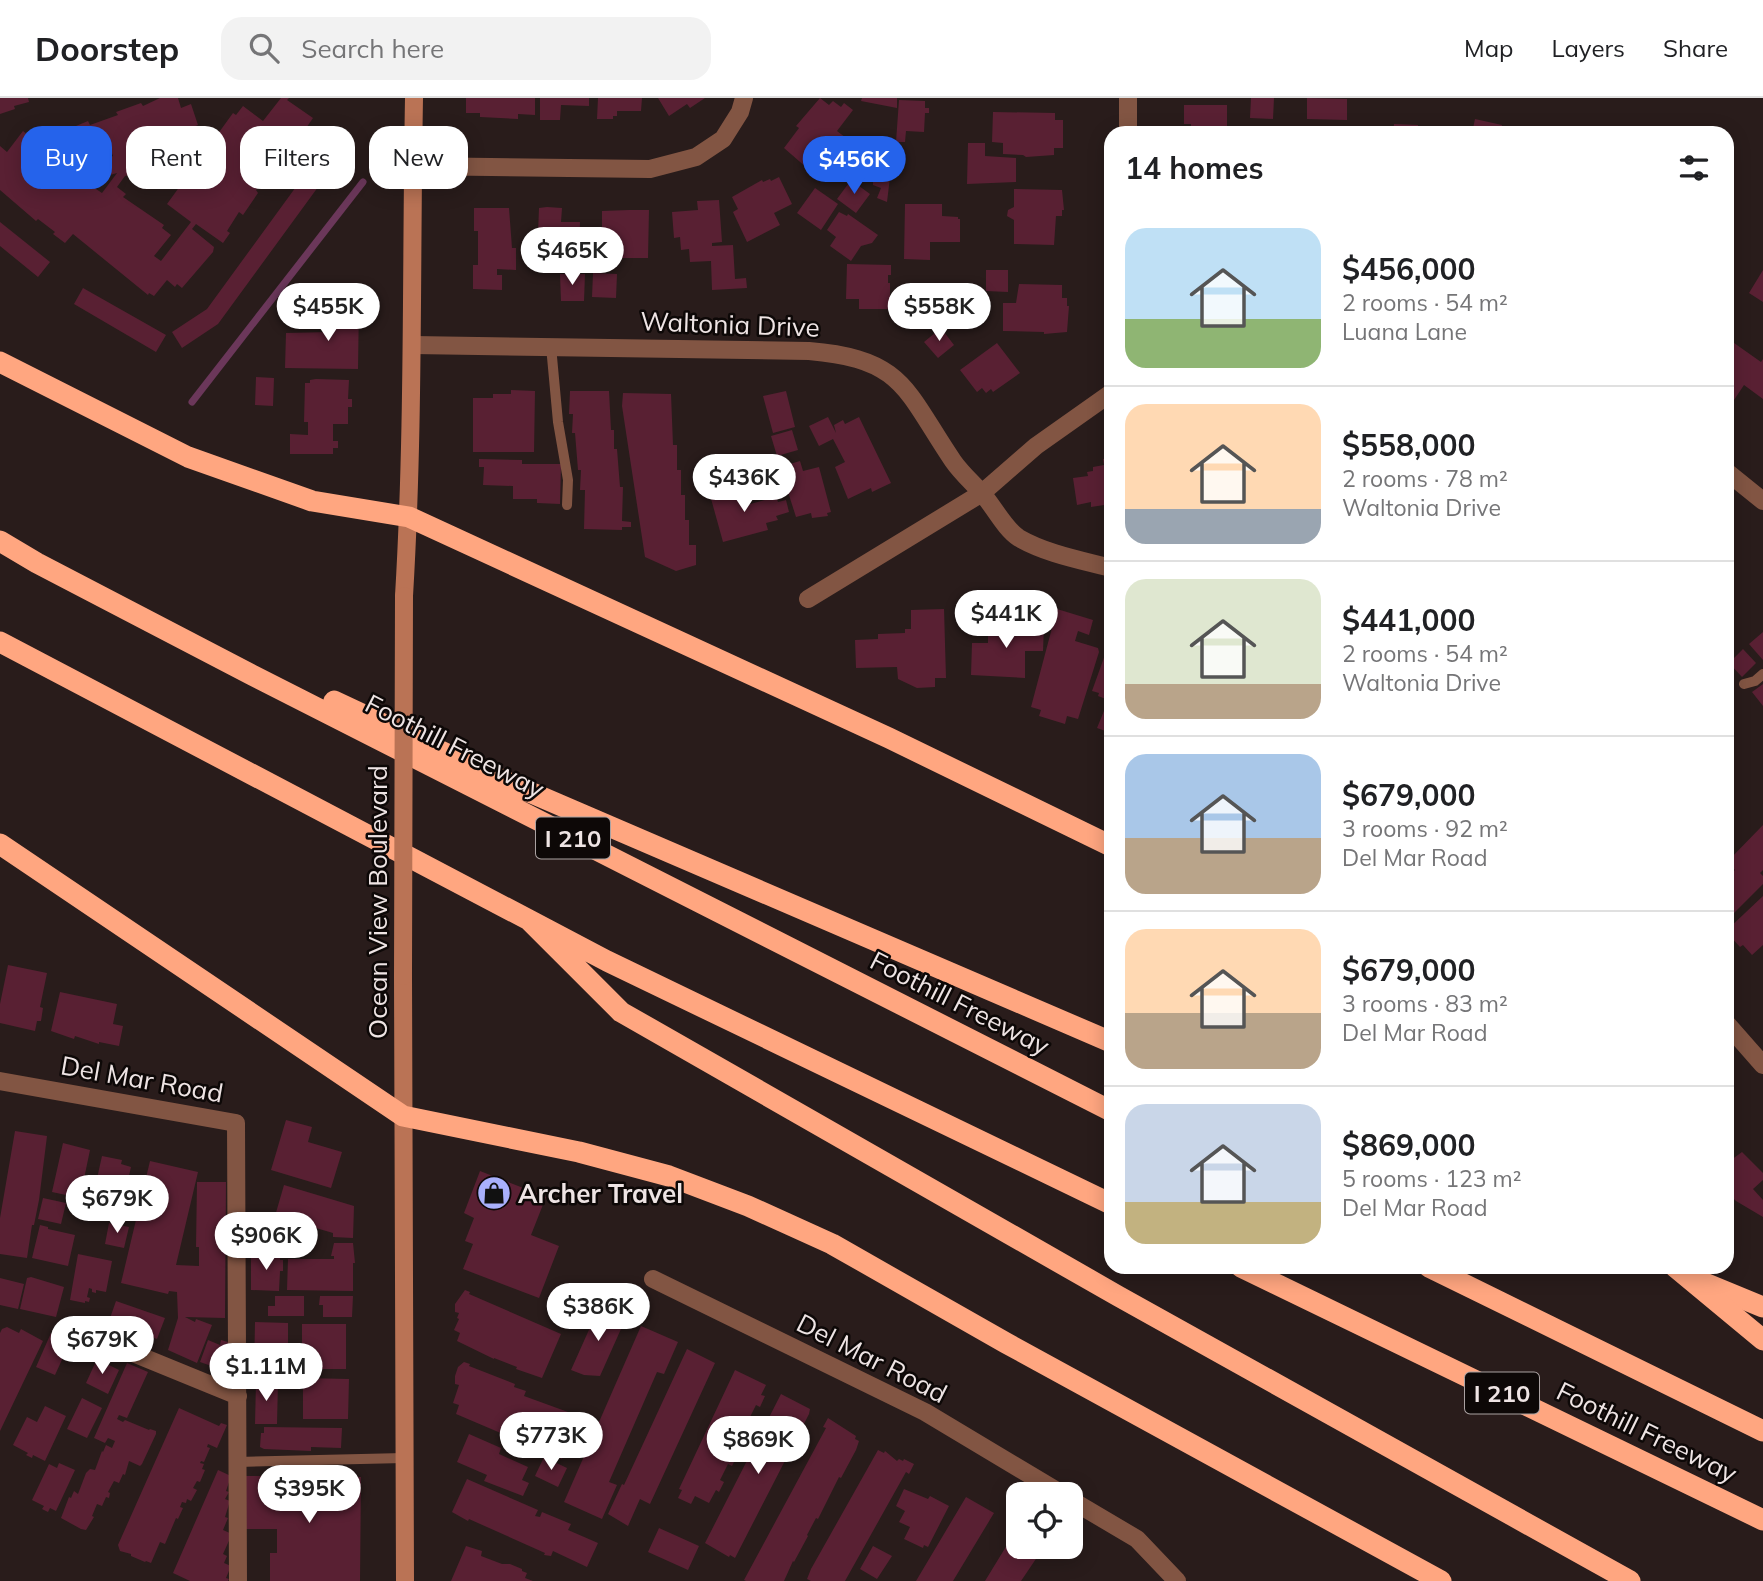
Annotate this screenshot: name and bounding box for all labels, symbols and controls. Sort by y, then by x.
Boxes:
search box [221,17,711,80]
text: Doorstep [35,28,179,69]
icon: search [245,29,283,67]
text: Search here [301,32,444,65]
text: Map [1464,33,1513,63]
text: Layers [1551,33,1625,63]
text: Share [1663,33,1728,63]
chip: Buy [21,126,112,189]
chip: Rent [126,126,226,189]
chip: Filters [240,126,355,189]
chip: New [369,126,468,189]
pin: $456K [805,136,903,196]
text: $456K [819,144,889,173]
text: 14 homes [1125,149,1264,187]
icon: filters [1675,149,1713,187]
pin: $465K [523,228,621,287]
text: $465K [537,235,607,264]
text: $456,000 [1342,250,1475,288]
icon: home [1181,256,1265,340]
pin: $455K [279,284,377,343]
pin: $558K [890,284,988,343]
text: 2 rooms · 54 m² [1342,288,1508,317]
text: $455K [293,291,363,320]
text: $558K [904,291,974,320]
street label: Waltonia Drive [640,304,820,344]
text: Luana Lane [1342,317,1467,346]
text: $558,000 [1342,426,1475,464]
icon: home [1181,432,1265,516]
pin: $436K [695,454,793,514]
text: $436K [709,462,779,491]
text: 2 rooms · 78 m² [1342,464,1508,493]
text: Waltonia Drive [1342,493,1501,522]
pin: $441K [957,590,1055,650]
text: $441K [971,598,1041,627]
text: $441,000 [1342,601,1475,639]
icon: home [1181,607,1265,691]
text: 2 rooms · 54 m² [1342,639,1508,668]
text: Waltonia Drive [1342,668,1501,697]
street label: Foothill Freeway [360,687,550,805]
street label: Ocean View Boulevard [361,765,394,1039]
text: $679,000 [1342,776,1475,814]
icon: home [1181,782,1265,866]
text: 3 rooms · 92 m² [1342,814,1508,843]
road number: I 210 [536,818,610,858]
text: Del Mar Road [1342,843,1487,872]
street label: Foothill Freeway [865,944,1055,1062]
text: $679,000 [1342,951,1475,989]
icon: home [1181,957,1265,1041]
text: 3 rooms · 83 m² [1342,989,1508,1018]
text: Del Mar Road [1342,1018,1487,1047]
street label: Del Mar Road [58,1048,226,1110]
text: $869,000 [1342,1126,1475,1164]
icon: home [1181,1132,1265,1216]
text: 5 rooms · 123 m² [1342,1164,1522,1193]
shop icon: Archer Travel [475,1174,513,1212]
pin: $679K [68,1176,166,1235]
place label: Archer Travel [518,1177,683,1210]
text: $679K [82,1183,152,1212]
text: Del Mar Road [1342,1193,1487,1222]
pin: $906K [217,1212,315,1272]
text: $906K [231,1220,301,1249]
pin: $386K [549,1284,647,1343]
text: $386K [563,1291,633,1320]
street label: Del Mar Road [791,1306,953,1410]
pin: $679K [53,1316,151,1376]
text: $679K [67,1324,137,1353]
pin: $1.11M [209,1344,323,1403]
text: $1.11M [226,1351,306,1380]
road number: I 210 [1465,1372,1539,1414]
street label: Foothill Freeway [1551,1374,1743,1490]
pin: $773K [502,1412,600,1472]
pin: $869K [709,1416,807,1476]
text: $773K [516,1420,586,1449]
text: $869K [723,1424,793,1453]
pin: $395K [260,1466,358,1525]
text: $395K [274,1473,344,1502]
map controls [1006,1482,1083,1559]
button: locate [1006,1482,1083,1559]

